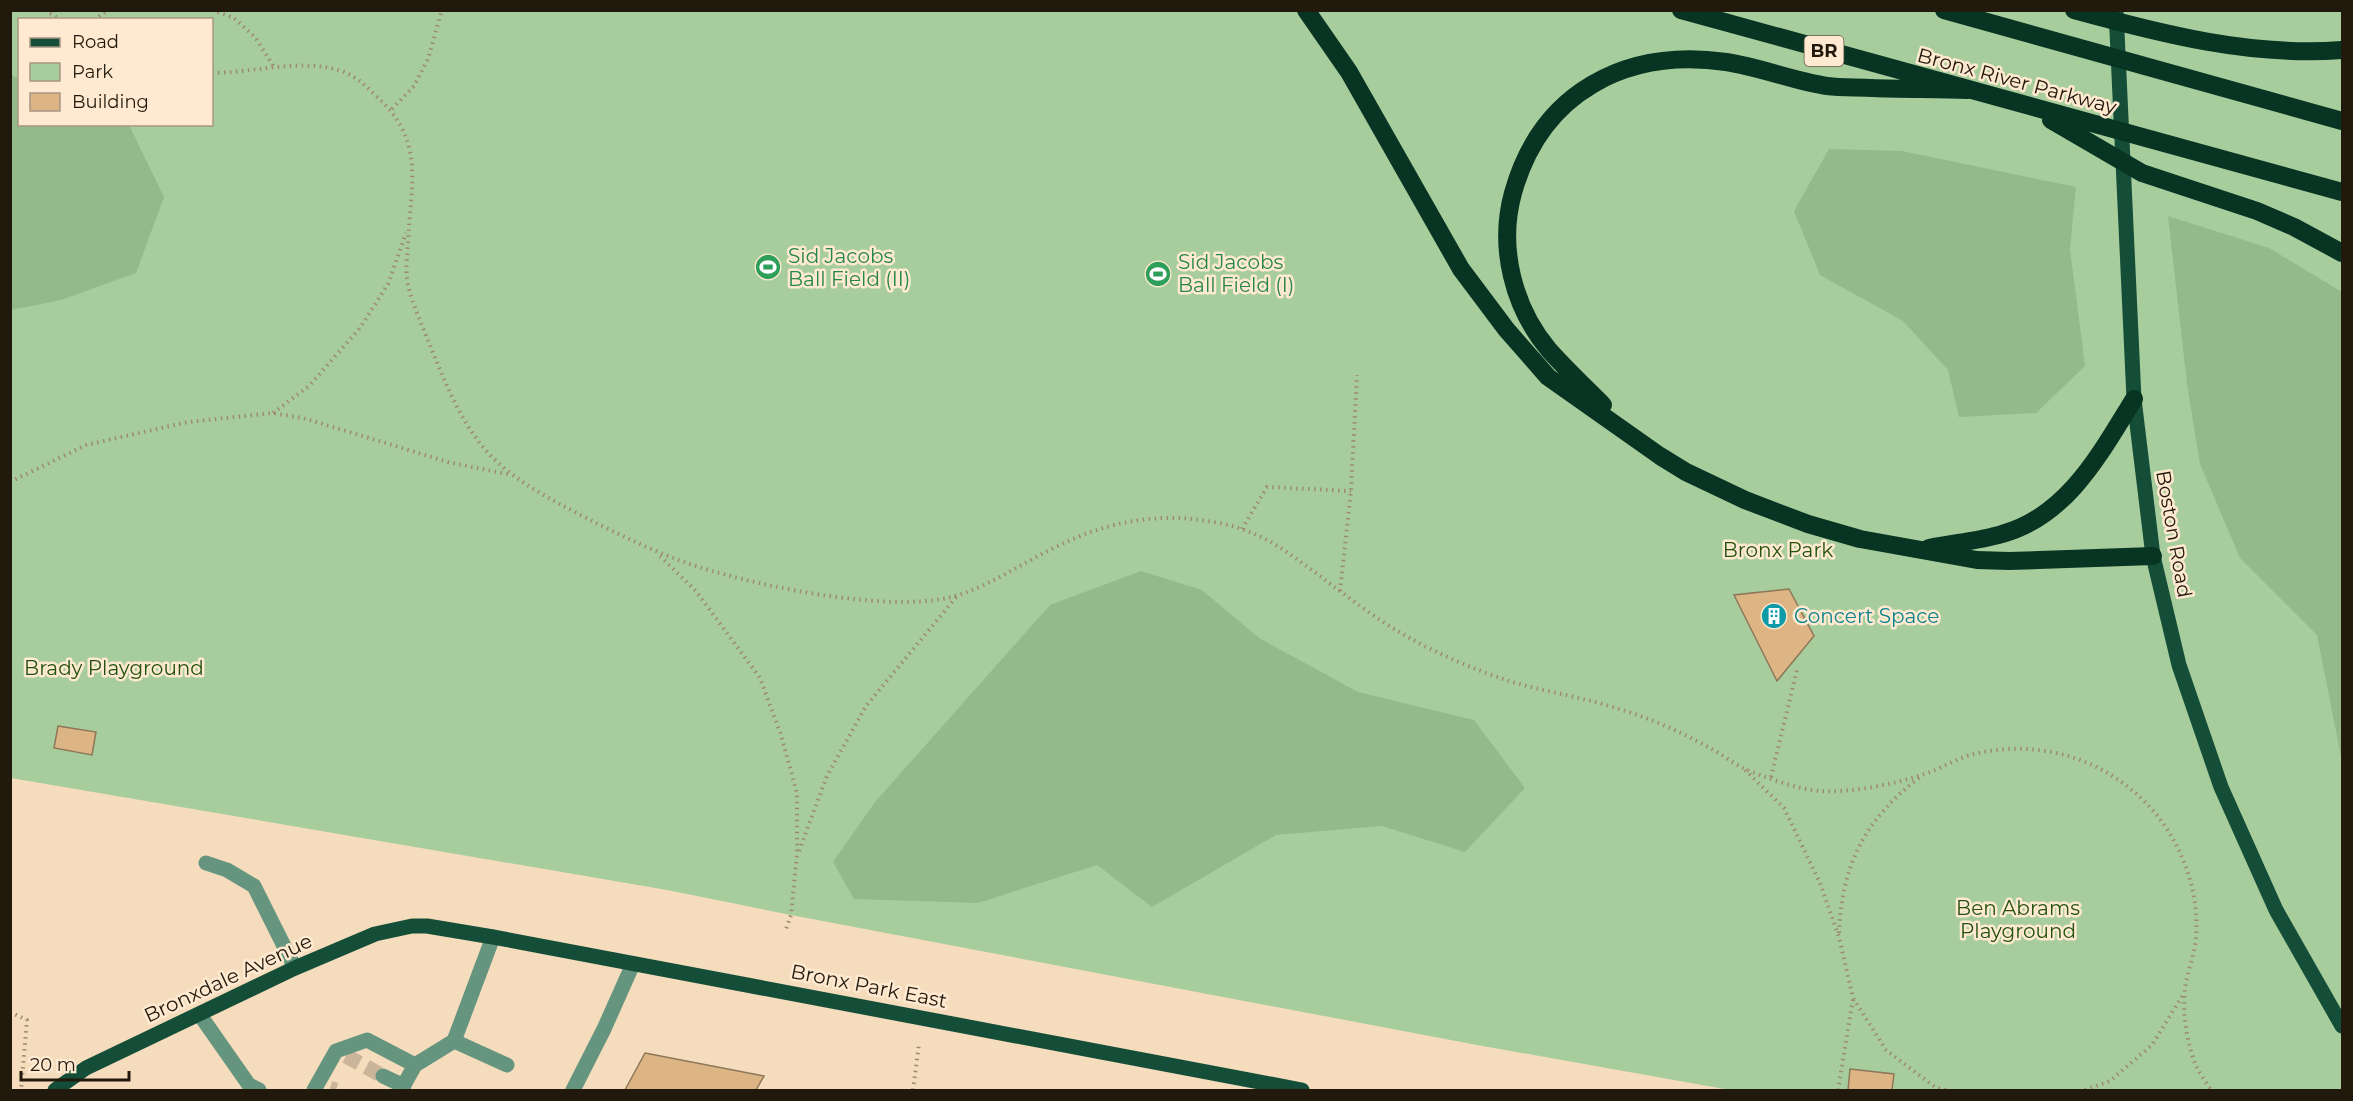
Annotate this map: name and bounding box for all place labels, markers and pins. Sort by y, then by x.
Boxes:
place label: Sid Jacobs Ball Field (II) [788,244,910,291]
place label: Sid Jacobs Ball Field (I) [1178,250,1294,297]
sports icon: Sid Jacobs Ball Field (II) [753,252,783,282]
sports icon: Sid Jacobs Ball Field (I) [1143,259,1173,289]
building icon: Concert Space [1759,601,1789,631]
place label: Concert Space [1794,604,1939,628]

